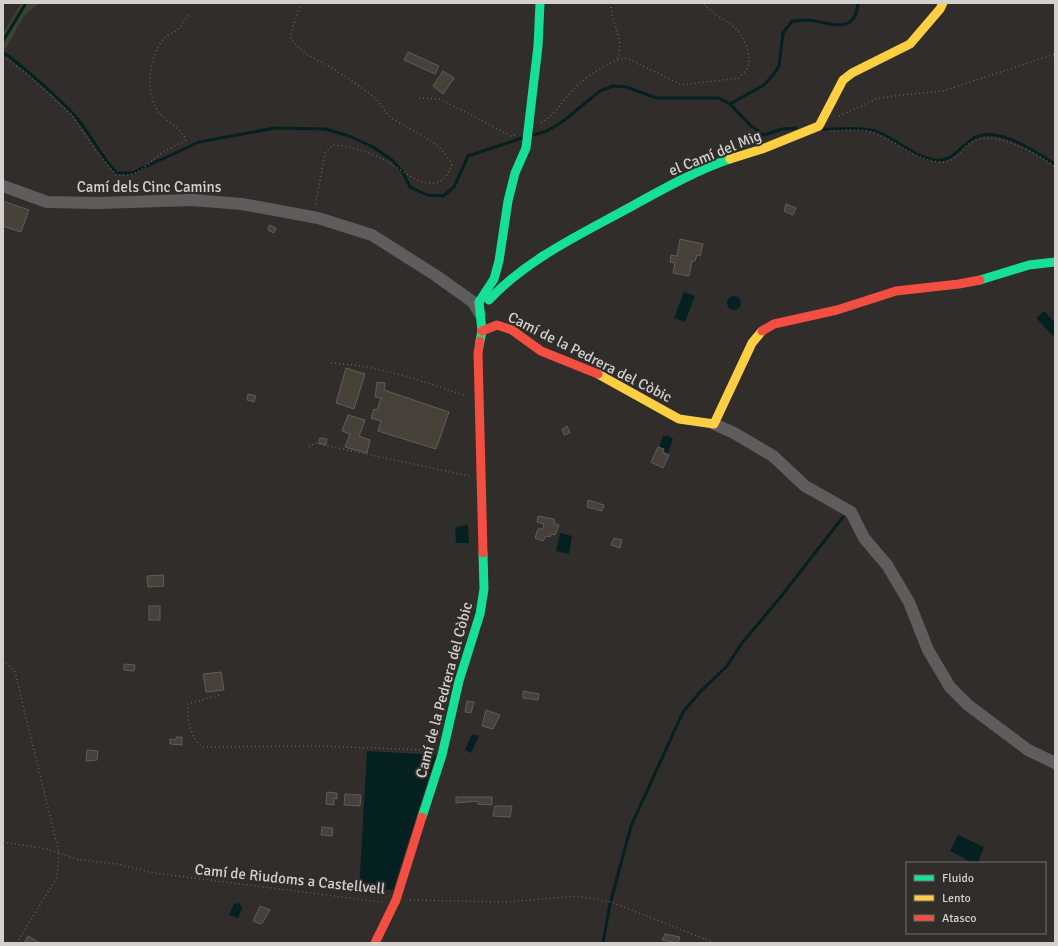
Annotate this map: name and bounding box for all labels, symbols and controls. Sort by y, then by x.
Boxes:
street label: el Camí del Mig [666,126,764,180]
street label: Camí dels Cinc Camins [77,178,222,196]
street label: Camí de la Pedrera del Còbic [505,308,675,406]
street label: Camí de la Pedrera del Còbic [412,600,476,780]
street label: Camí de Riudoms a Castellvell [194,860,386,898]
legend [906,862,1046,934]
text: Fluido [942,871,974,886]
text: Lento [942,891,971,906]
text: Atasco [942,911,977,926]

